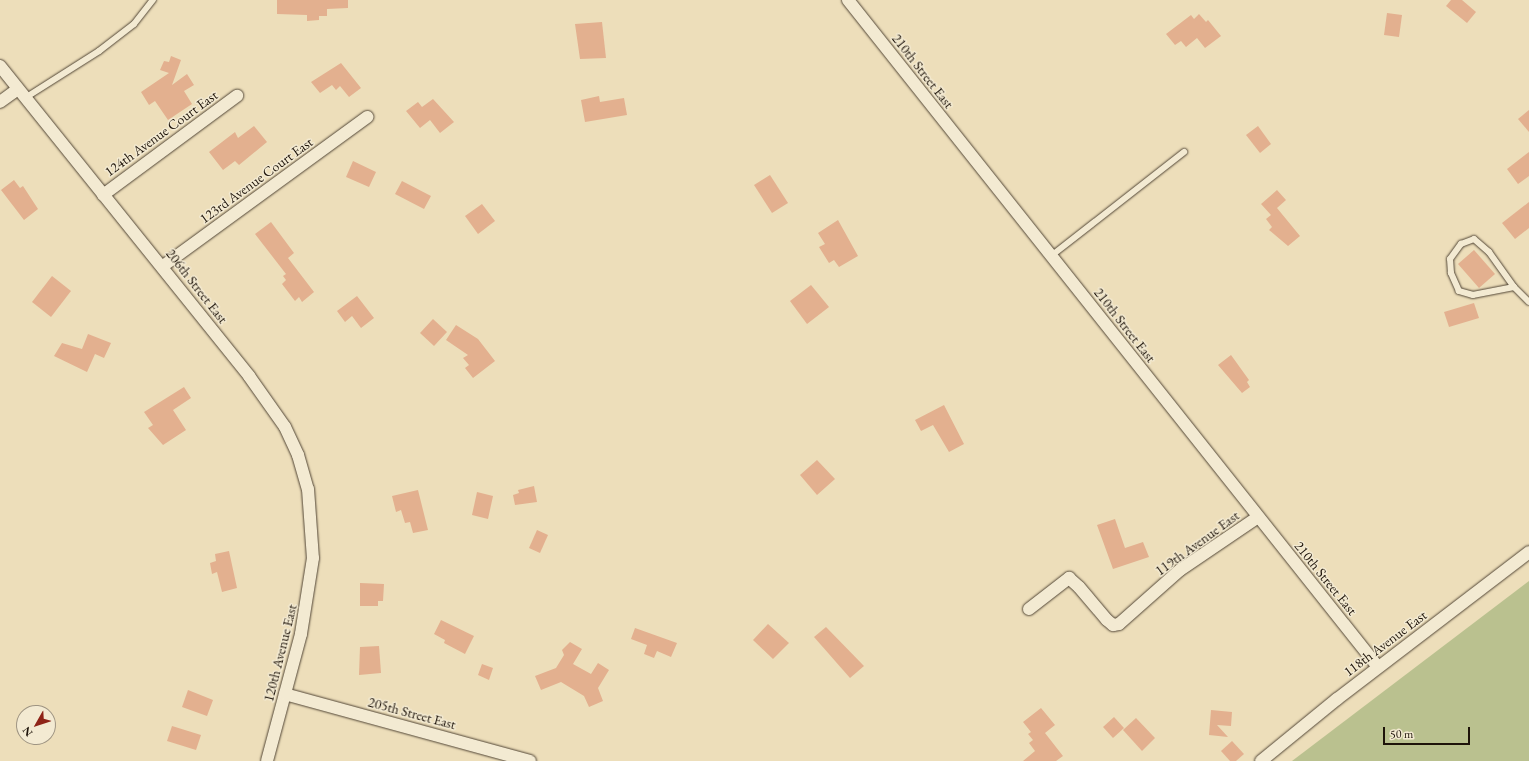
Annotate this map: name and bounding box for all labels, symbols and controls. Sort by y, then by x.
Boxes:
street label: 210th Street East [889,30,957,112]
street label: 124th Avenue Court East [101,86,221,180]
street label: 123rd Avenue Court East [196,133,316,227]
street label: 206th Street East [163,245,231,327]
street label: 210th Street East [1091,284,1159,366]
street label: 119th Avenue East [1152,507,1242,579]
street label: 210th Street East [1291,538,1361,618]
street label: 120th Avenue East [260,603,300,703]
street label: 118th Avenue East [1340,606,1430,680]
street label: 205th Street East [366,693,458,733]
north arrow [16,705,56,745]
scale bar [1385,719,1472,745]
text: N [19,724,36,740]
text: 50 m [1390,726,1413,742]

